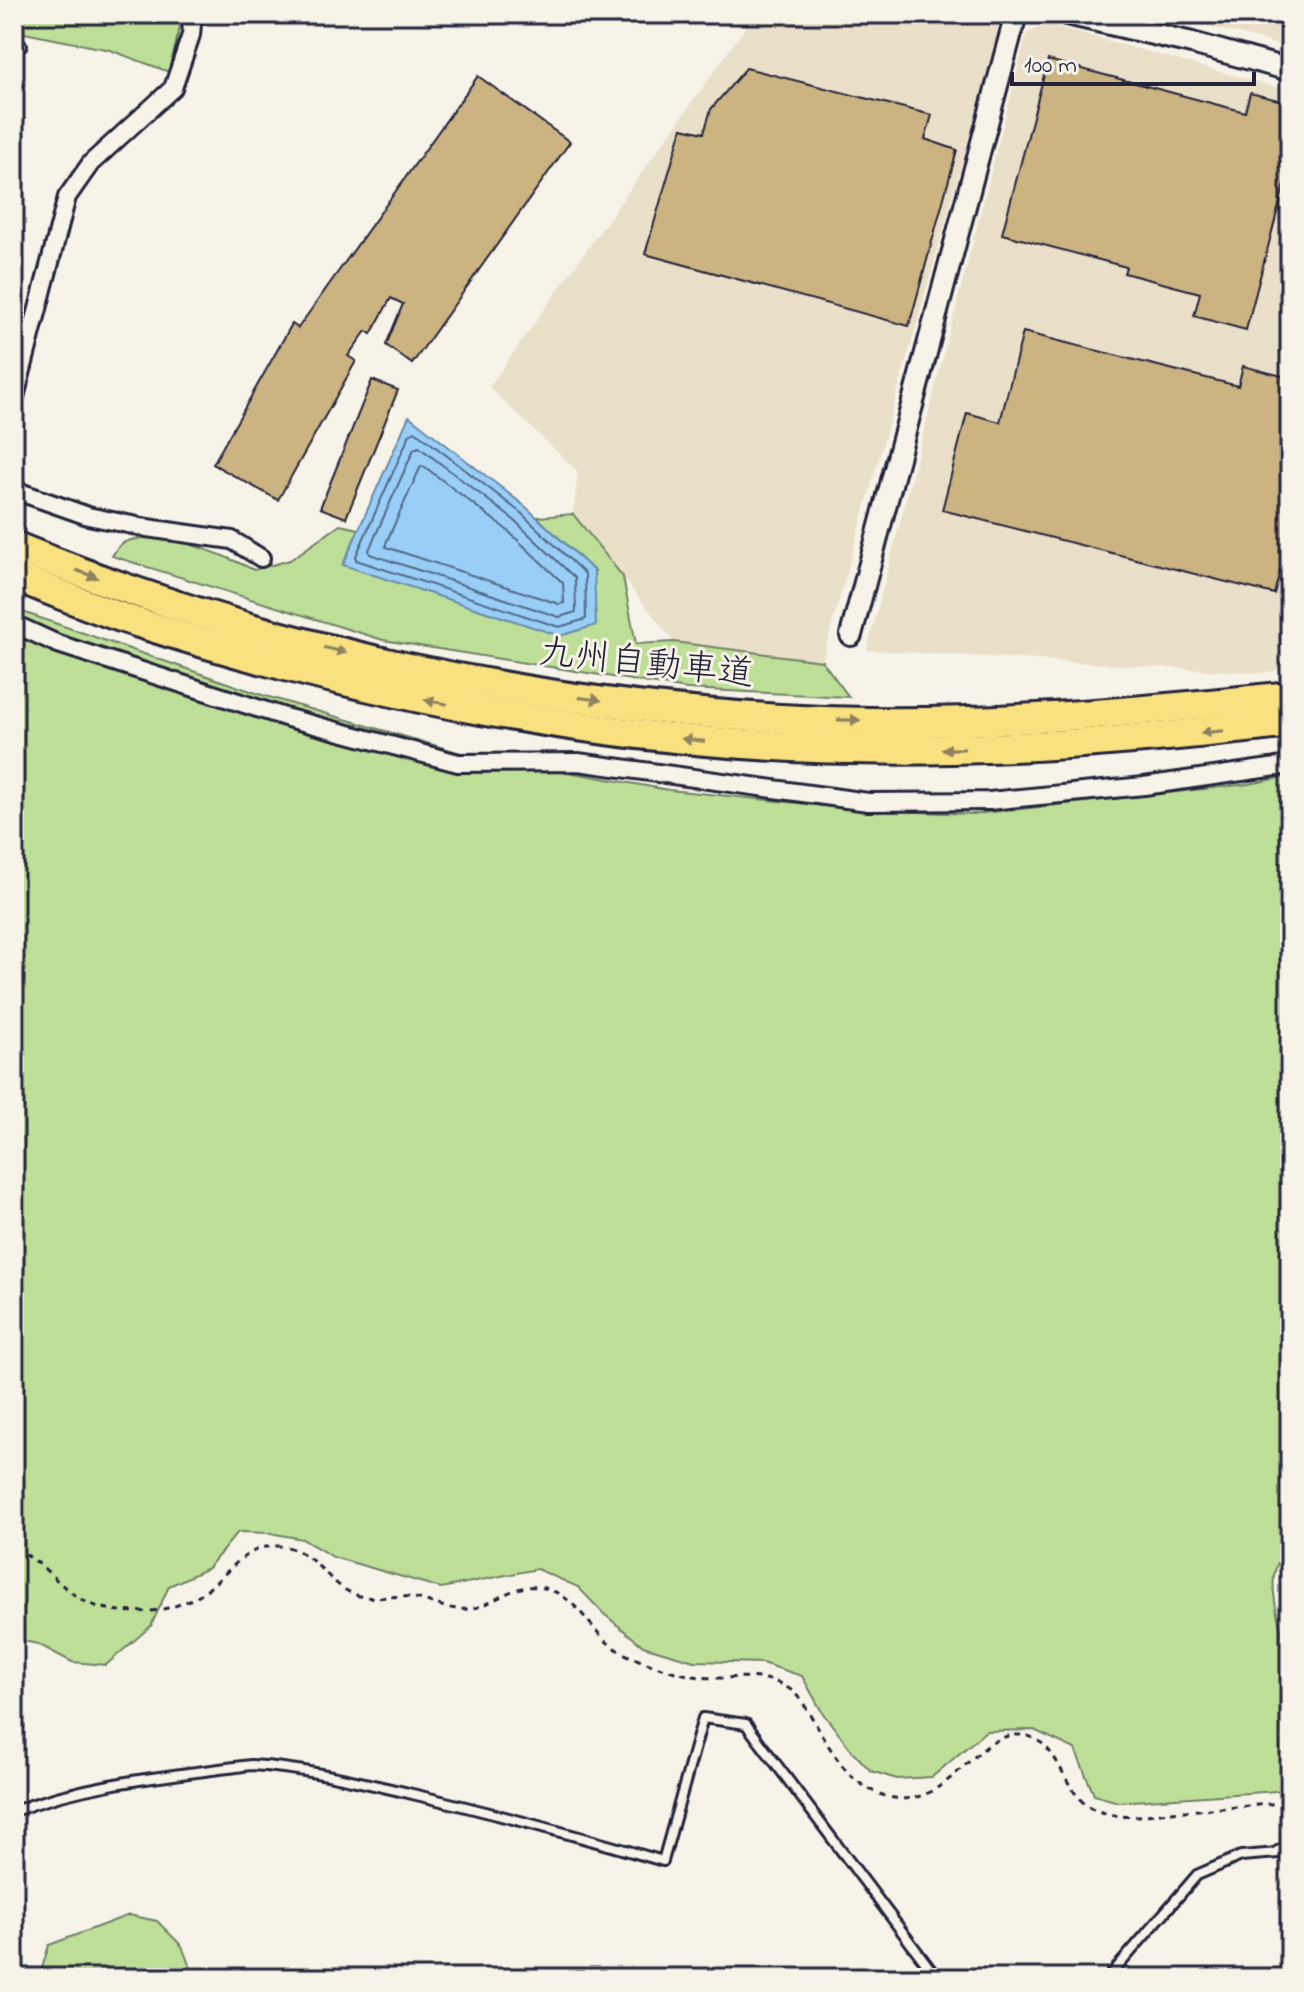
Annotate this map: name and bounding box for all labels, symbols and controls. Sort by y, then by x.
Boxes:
scale bar [1012,36,1254,86]
text: 100 m [1024,49,1077,84]
one-way arrow [75,569,99,581]
street label: 九州自動車道 [536,627,756,703]
one-way arrow [323,644,348,657]
one-way arrow [578,693,603,706]
one-way arrow [424,695,449,708]
one-way arrow [837,714,862,726]
one-way arrow [1200,725,1225,738]
one-way arrow [681,733,706,746]
one-way arrow [940,743,965,755]

